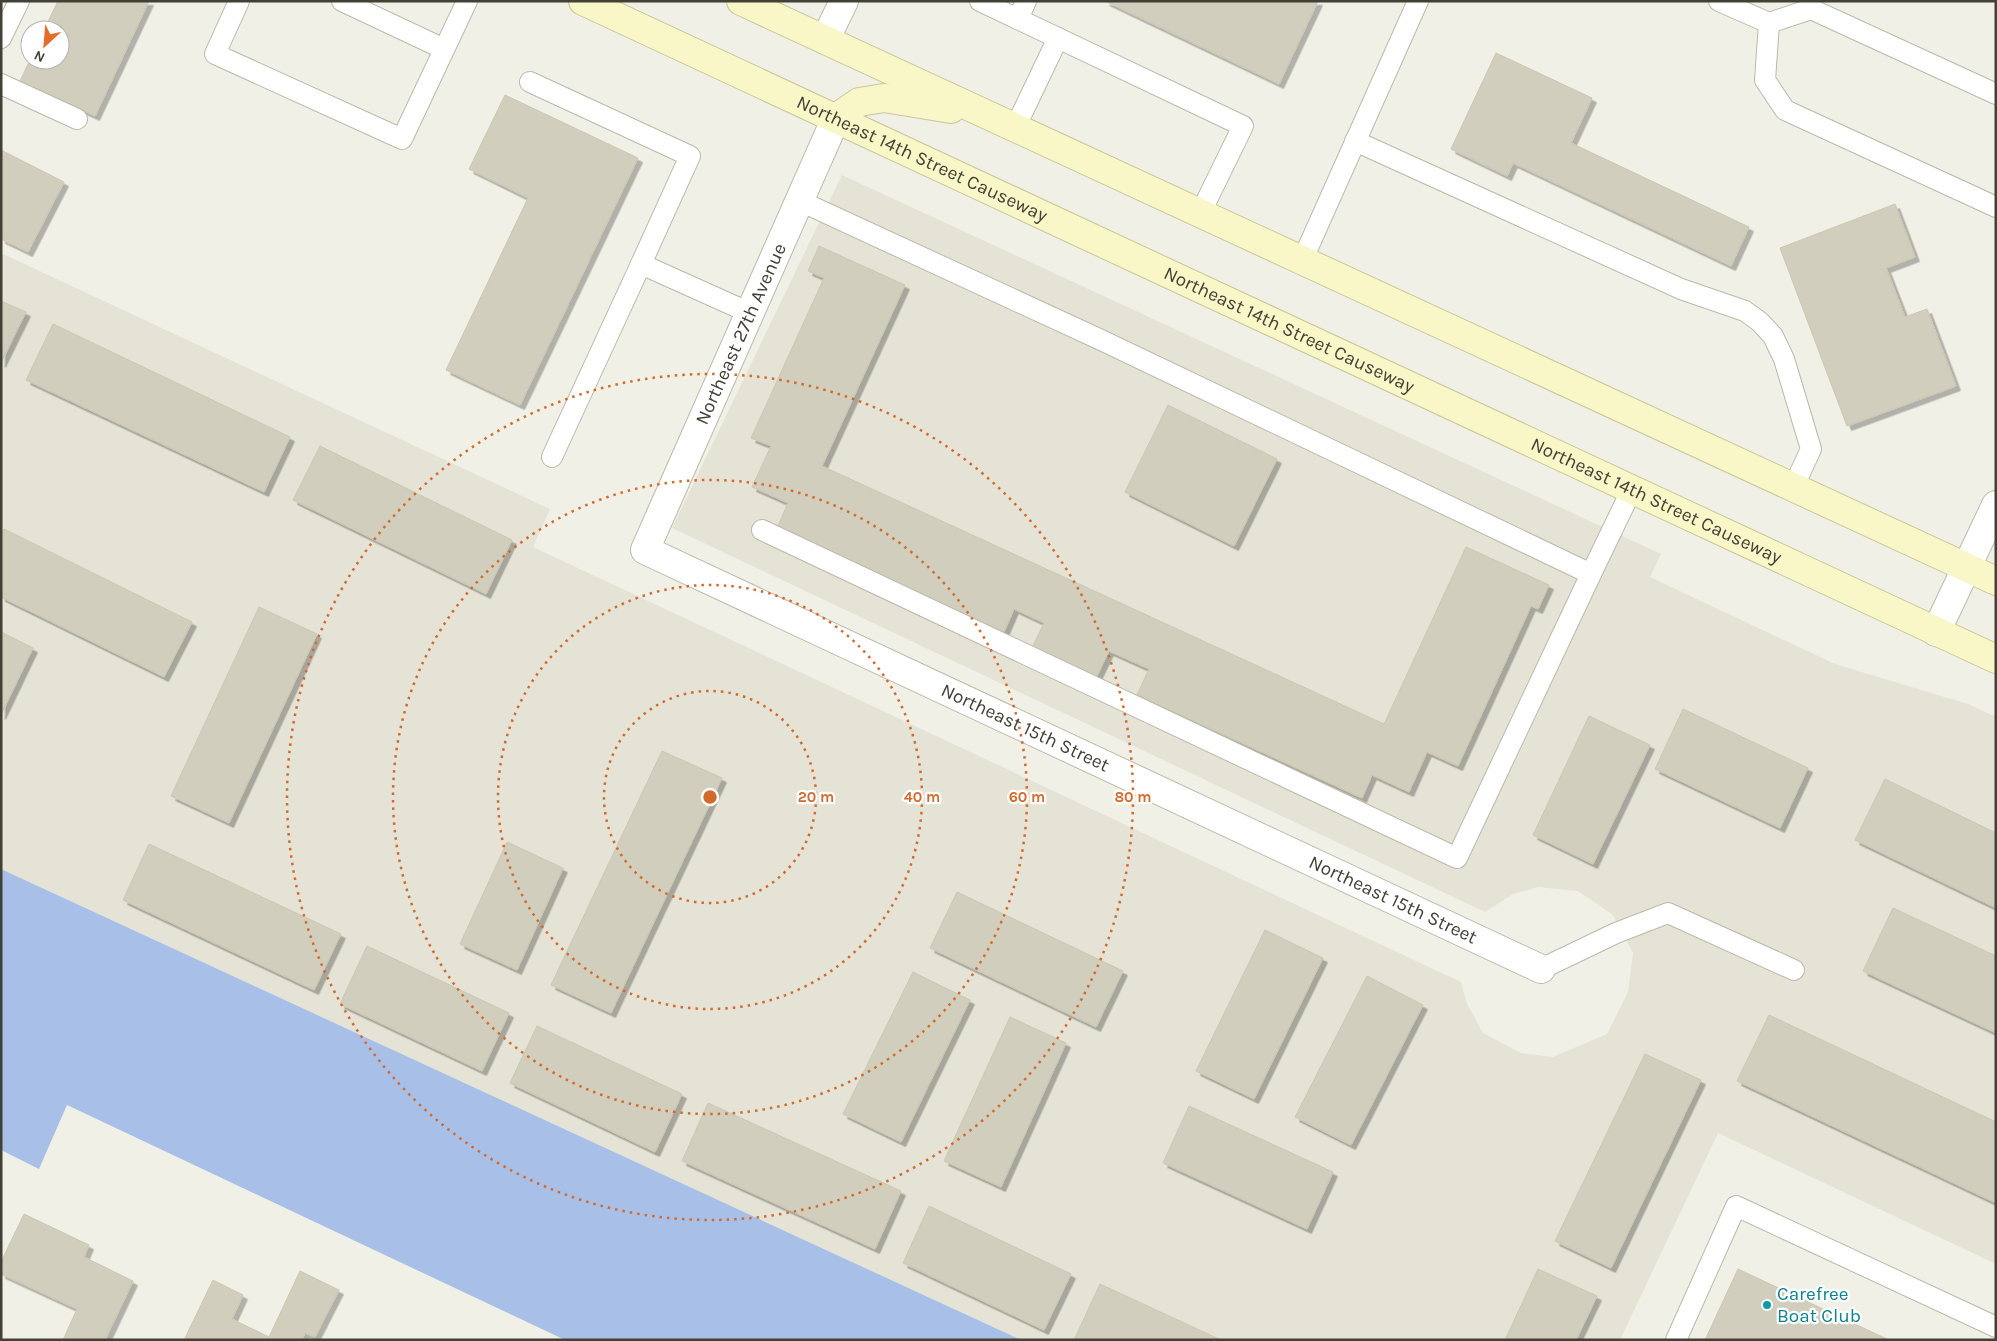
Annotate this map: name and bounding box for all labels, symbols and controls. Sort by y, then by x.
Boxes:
north arrow [20,20,70,70]
text: N [31,46,48,66]
street label: Northeast 14th Street Causeway [793,91,1051,227]
street label: Northeast 27th Avenue [691,240,791,428]
street label: Northeast 14th Street Causeway [1160,262,1418,398]
street label: Northeast 14th Street Causeway [1527,433,1785,569]
street label: Northeast 15th Street [938,679,1113,777]
centre of rings [701,788,719,806]
text: 20 m [798,788,834,806]
text: 40 m [904,788,940,806]
text: 60 m [1009,788,1045,806]
text: 80 m [1114,788,1152,806]
street label: Northeast 15th Street [1305,851,1481,949]
place label: Carefree Boat Club [1777,1283,1861,1327]
marker: Carefree Boat Club [1761,1299,1773,1311]

